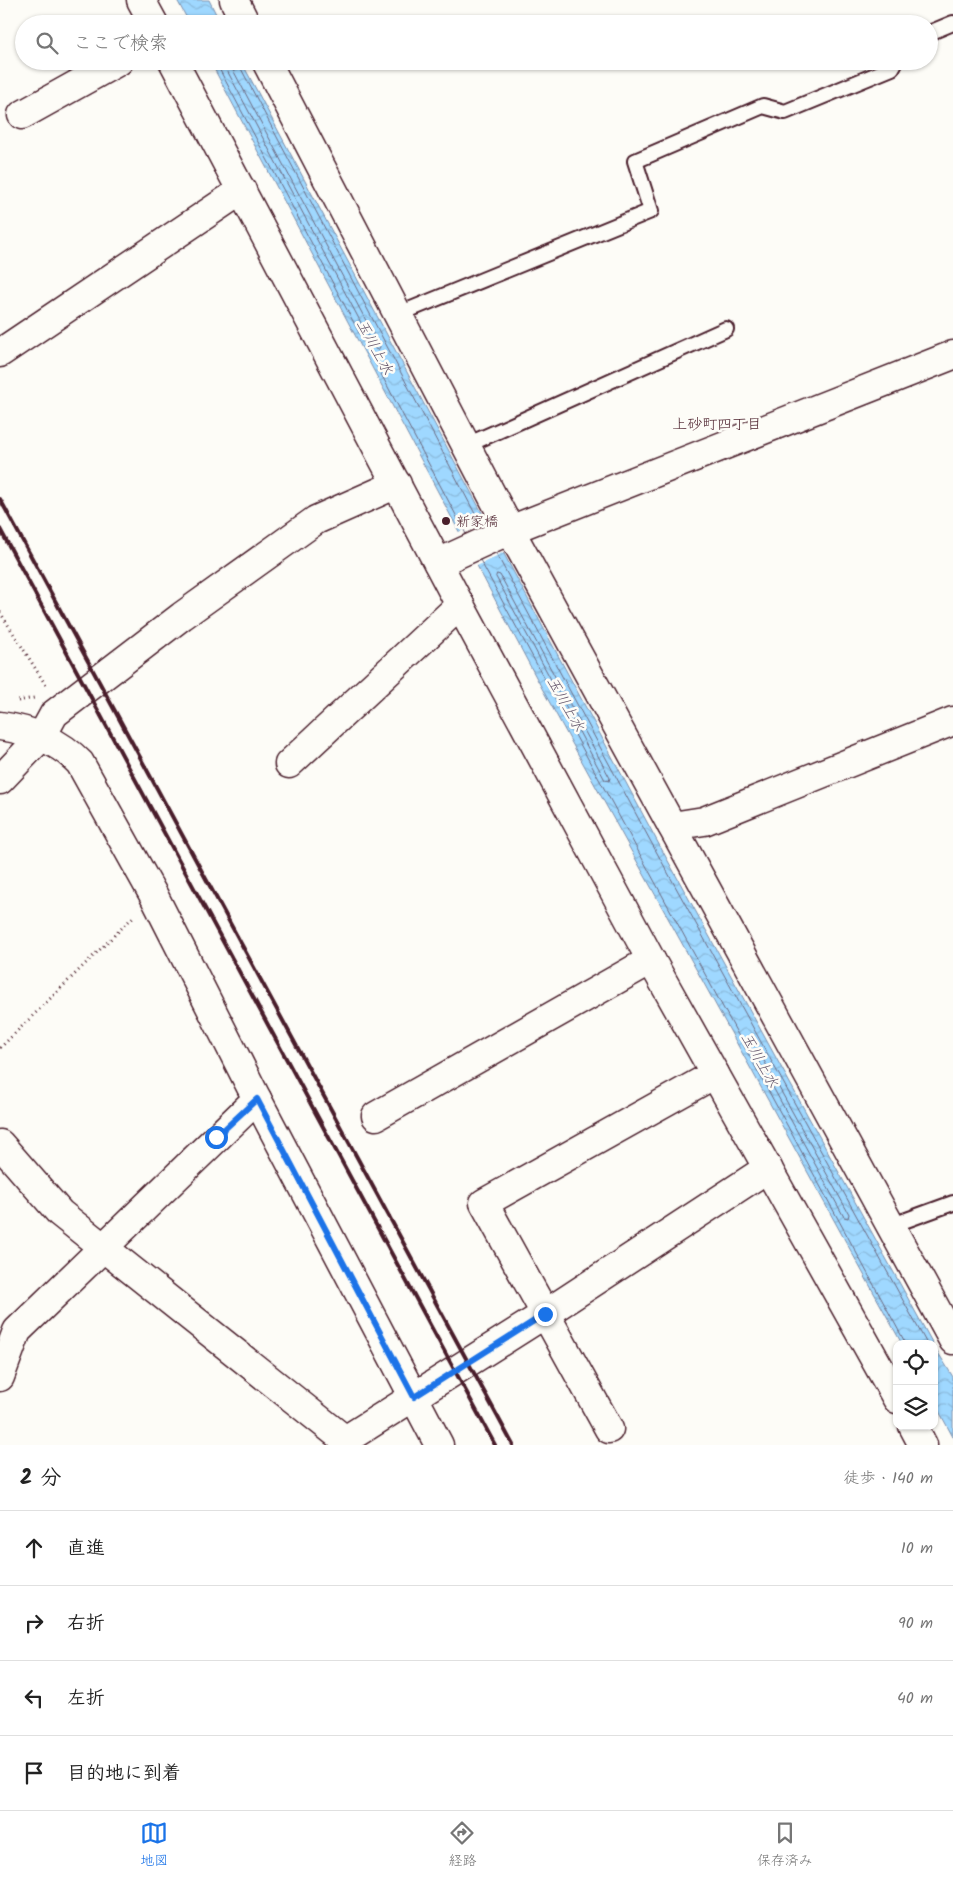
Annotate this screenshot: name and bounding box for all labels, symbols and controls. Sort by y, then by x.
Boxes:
search box [15,15,938,70]
icon: search [33,29,61,57]
text: ここで検索 [73,29,168,59]
water label: 玉川上水 [349,315,399,380]
district label: 上砂町四丁目 [672,413,762,437]
place label: 新家橋 [456,511,498,533]
marker: 新家橋 [440,515,452,527]
water label: 玉川上水 [540,672,590,737]
water label: 玉川上水 [734,1028,784,1093]
route start [205,1126,228,1149]
route end [534,1303,557,1326]
map controls [893,1340,938,1430]
button: locate [893,1340,938,1385]
button: layers [893,1385,938,1430]
text: 2 分 [20,1462,61,1495]
text: 徒歩 · 140 m [843,1466,933,1491]
icon: ahead [20,1534,48,1562]
text: 直進 [67,1534,105,1564]
text: 10 m [901,1536,933,1561]
icon: right [20,1609,48,1637]
text: 右折 [67,1609,105,1639]
text: 90 m [898,1611,933,1636]
icon: left [20,1684,48,1712]
text: 左折 [67,1684,105,1714]
text: 40 m [897,1686,933,1711]
icon: arrive [20,1759,48,1787]
text: 目的地に到着 [67,1759,181,1789]
tab: 地図 [140,1819,168,1872]
tab: 経路 [448,1819,476,1872]
tab: 保存済み [757,1819,813,1872]

